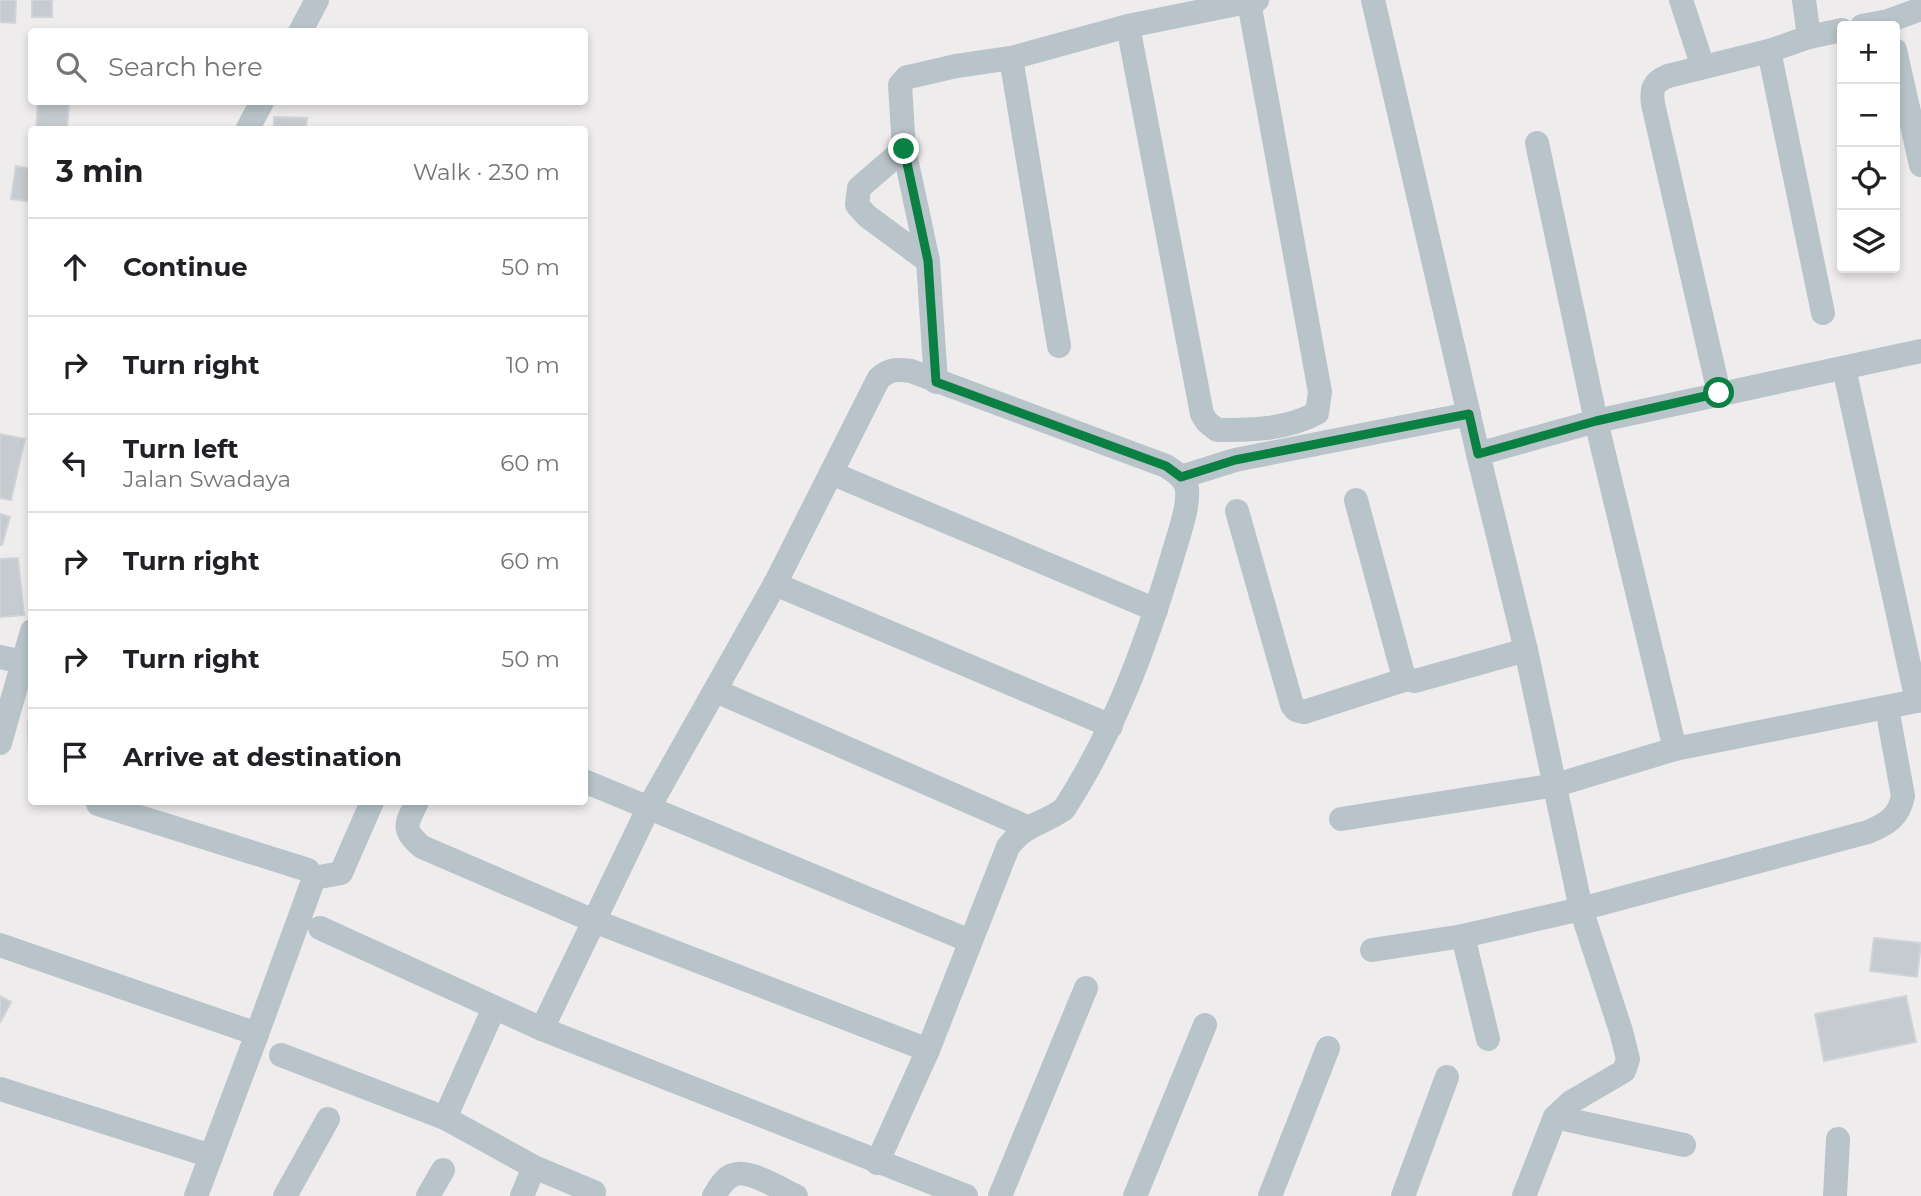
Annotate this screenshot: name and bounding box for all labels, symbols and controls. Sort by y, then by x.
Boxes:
map controls [1837,21,1900,273]
button: + [1837,21,1900,84]
search box [28,28,588,105]
icon: search [52,48,90,86]
text: Search here [108,51,263,83]
button: − [1837,84,1900,147]
route end [888,133,919,164]
button: locate [1837,147,1900,210]
text: 3 min [56,153,143,190]
text: Walk · 230 m [413,158,560,186]
button: layers [1837,210,1900,273]
icon: ahead [56,248,94,286]
text: Continue [123,251,248,283]
text: 50 m [501,253,560,281]
icon: right [56,346,94,384]
text: Turn right [123,349,259,381]
text: 10 m [506,351,560,379]
route start [1703,377,1734,408]
text: Turn left [123,433,239,465]
icon: left [56,444,94,482]
text: 60 m [500,449,560,477]
text: Jalan Swadaya [123,465,291,493]
icon: right [56,542,94,580]
text: Turn right [123,545,259,577]
text: 60 m [500,547,560,575]
icon: right [56,640,94,678]
text: Turn right [123,643,259,675]
text: 50 m [501,645,560,673]
icon: arrive [56,738,94,776]
text: Arrive at destination [123,741,402,773]

